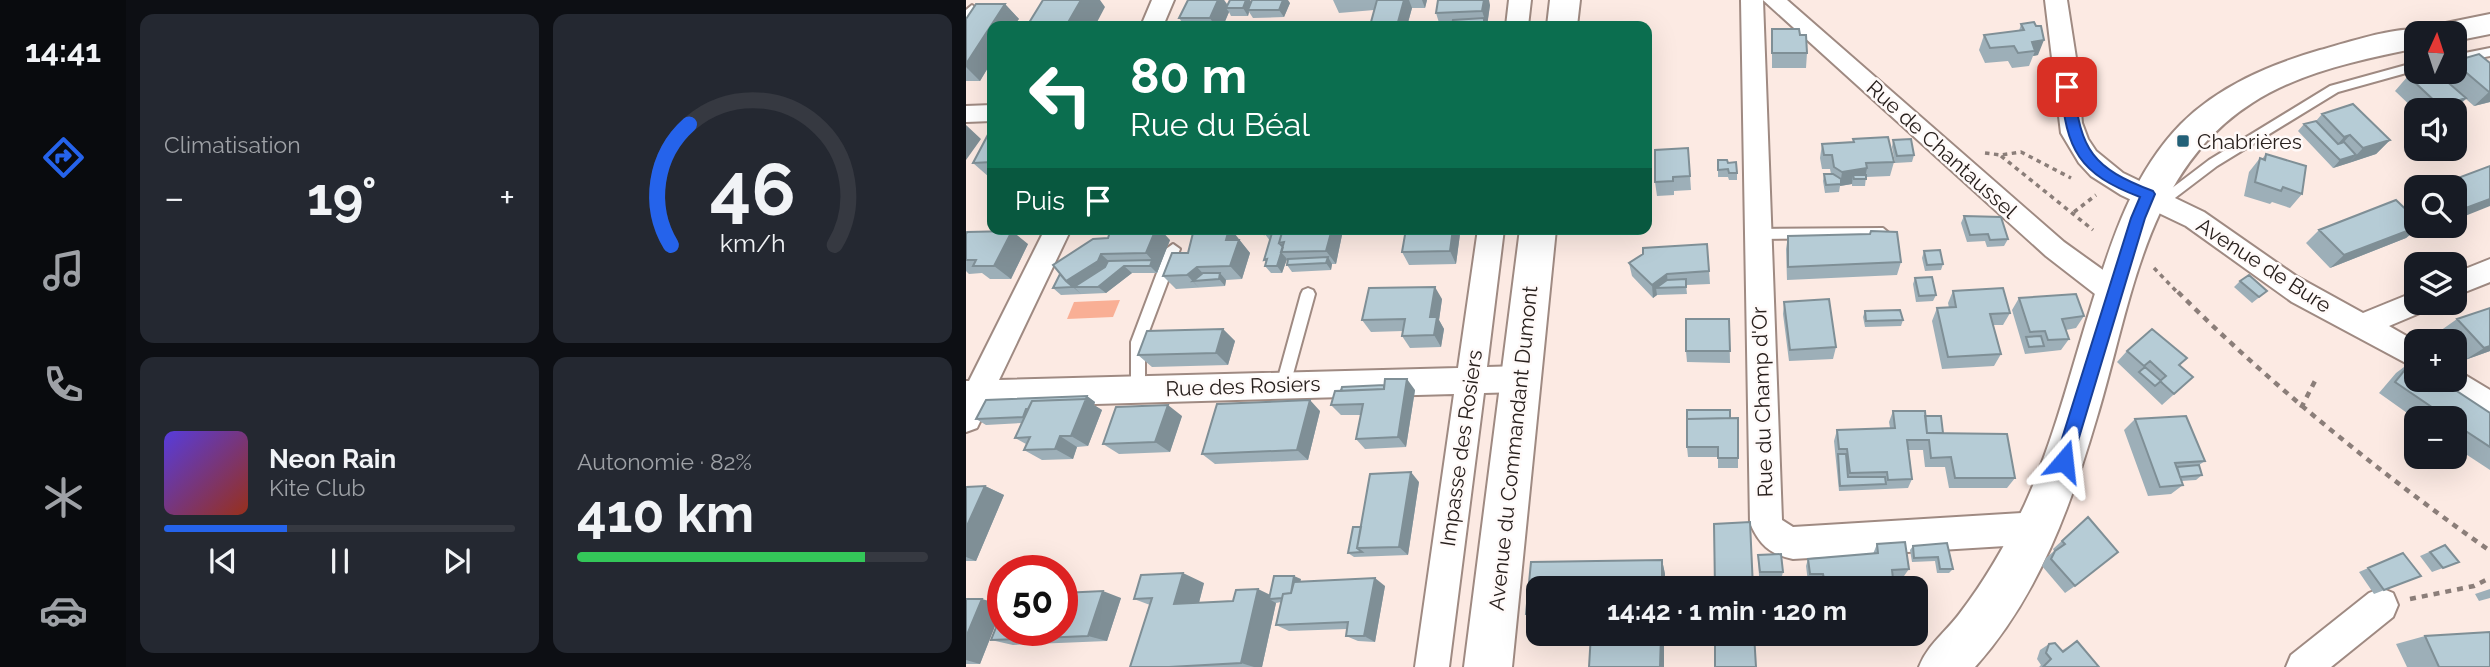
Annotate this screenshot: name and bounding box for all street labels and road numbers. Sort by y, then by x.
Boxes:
street label: Rue de Chantaussel [1862,75,2023,223]
street label: Avenue de Bure [2192,212,2336,318]
street label: Avenue du Commandant Dumont [1483,284,1543,612]
street label: Rue du Champ d'Or [1746,306,1778,498]
street label: Impasse des Rosiers [1435,348,1487,548]
street label: Rue des Rosiers [1165,371,1321,401]

